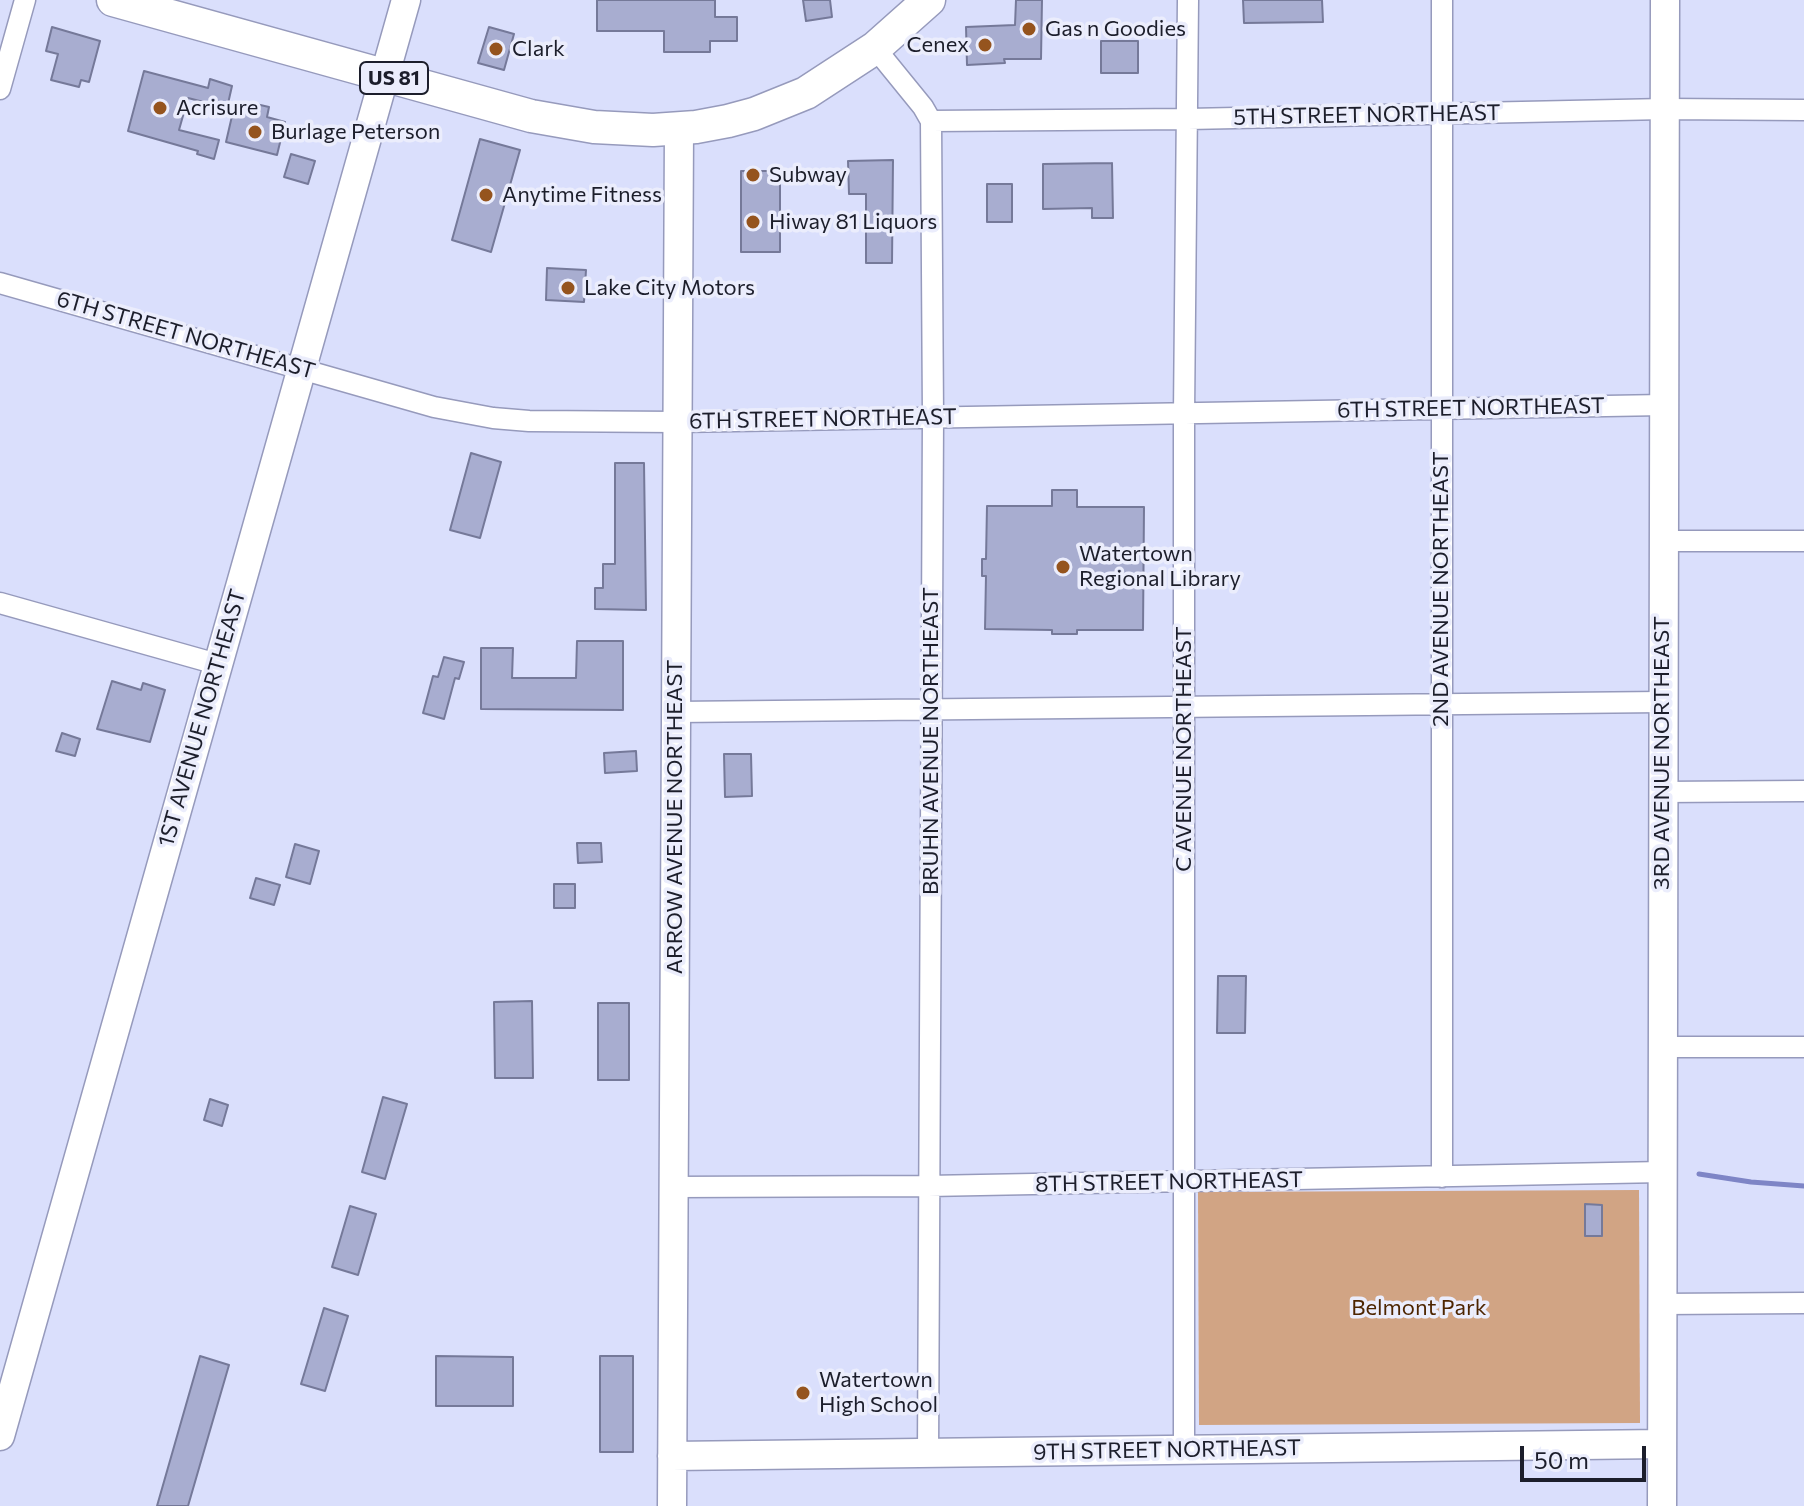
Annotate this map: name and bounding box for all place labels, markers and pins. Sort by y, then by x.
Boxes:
place label: Gas n Goodies [1045,16,1186,42]
marker: Gas n Goodies [1020,20,1038,38]
place label: Cenex [906,32,969,58]
place label: Clark [512,36,565,62]
marker: Cenex [976,36,994,54]
marker: Clark [487,40,505,58]
place label: Acrisure [176,95,258,121]
marker: Acrisure [151,99,169,117]
place label: Burlage Peterson [271,119,440,145]
marker: Burlage Peterson [246,123,264,141]
place label: Subway [769,162,847,188]
marker: Subway [744,166,762,184]
place label: Anytime Fitness [502,182,662,208]
marker: Anytime Fitness [477,186,495,204]
place label: Hiway 81 Liquors [769,209,937,235]
marker: Hiway 81 Liquors [744,213,762,231]
place label: Lake City Motors [584,275,755,301]
marker: Lake City Motors [559,279,577,297]
place label: Watertown Regional Library [1079,541,1241,592]
marker: Watertown Regional Library [1054,558,1072,576]
place label: Watertown High School [819,1367,938,1418]
marker: Watertown High School [794,1384,812,1402]

